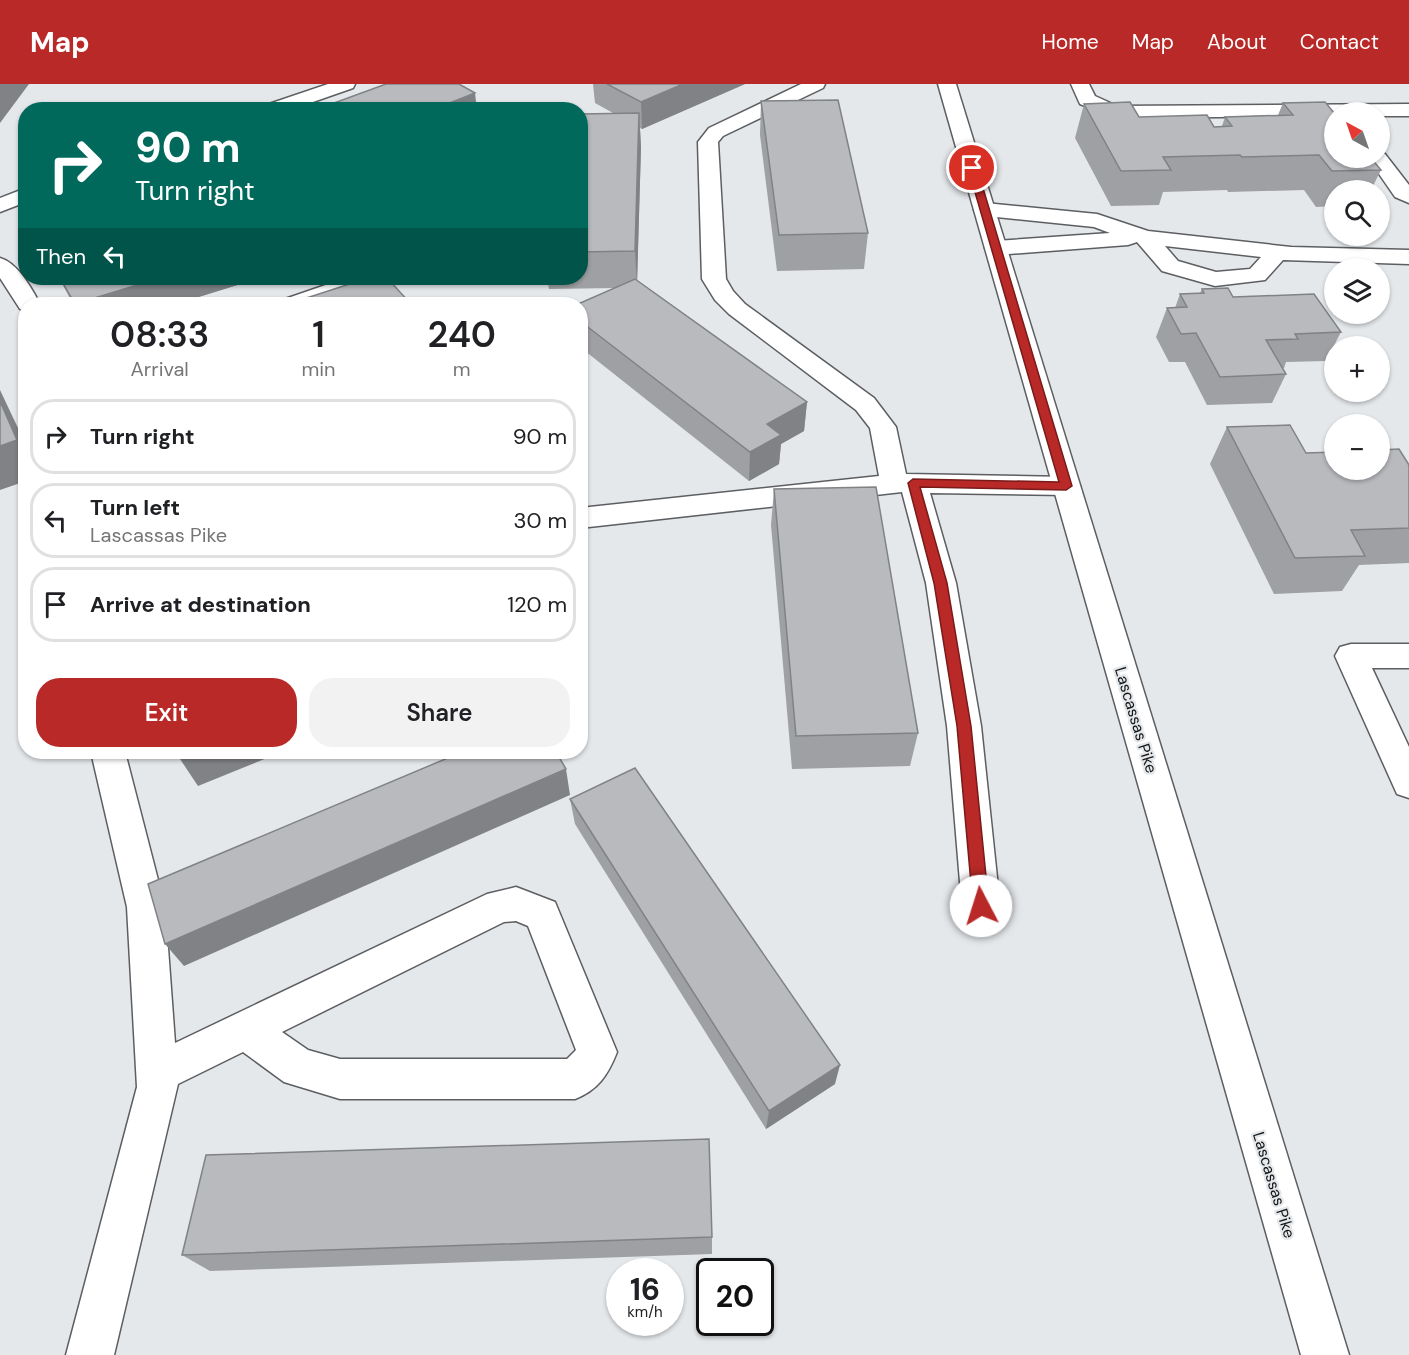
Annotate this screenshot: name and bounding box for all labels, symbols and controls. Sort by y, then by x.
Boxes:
text: Map [30,24,90,61]
text: Home [1041,28,1099,56]
text: Map [1132,28,1174,56]
text: About [1207,28,1267,56]
text: Contact [1300,28,1379,56]
north arrow [1324,102,1390,168]
map controls [1324,102,1390,480]
text: 90 m [135,120,241,175]
icon: right [36,126,114,204]
pin [946,142,997,193]
icon: arrive [955,151,988,184]
text: Turn right [135,173,255,208]
button: search [1324,180,1390,246]
icon: left [98,240,131,273]
text: Then [36,242,86,271]
button: layers [1324,258,1390,324]
text: 08:33 [110,311,209,358]
text: 1 [312,311,325,358]
text: 240 [427,311,496,358]
button: + [1324,336,1390,402]
text: Arrival [131,356,189,382]
text: min [301,356,335,382]
text: m [453,356,471,382]
button: − [1324,414,1390,480]
icon: right [39,420,72,453]
text: Turn right [90,422,195,451]
text: 90 m [513,422,567,451]
text: Turn left [90,493,180,522]
icon: left [39,504,72,537]
text: 30 m [513,506,567,535]
text: Lascassas Pike [90,522,227,548]
icon: arrive [39,588,72,621]
text: Arrive at destination [90,590,311,619]
text: 120 m [507,590,567,619]
street label: Lascassas Pike [1110,664,1162,776]
button: Exit [36,678,297,747]
button: Share [309,678,570,747]
position arrow [949,874,1013,938]
street label: Lascassas Pike [1248,1129,1300,1241]
speed limit sign: 20 [696,1258,774,1336]
text: 16 [630,1270,660,1309]
text: km/h [627,1302,663,1322]

